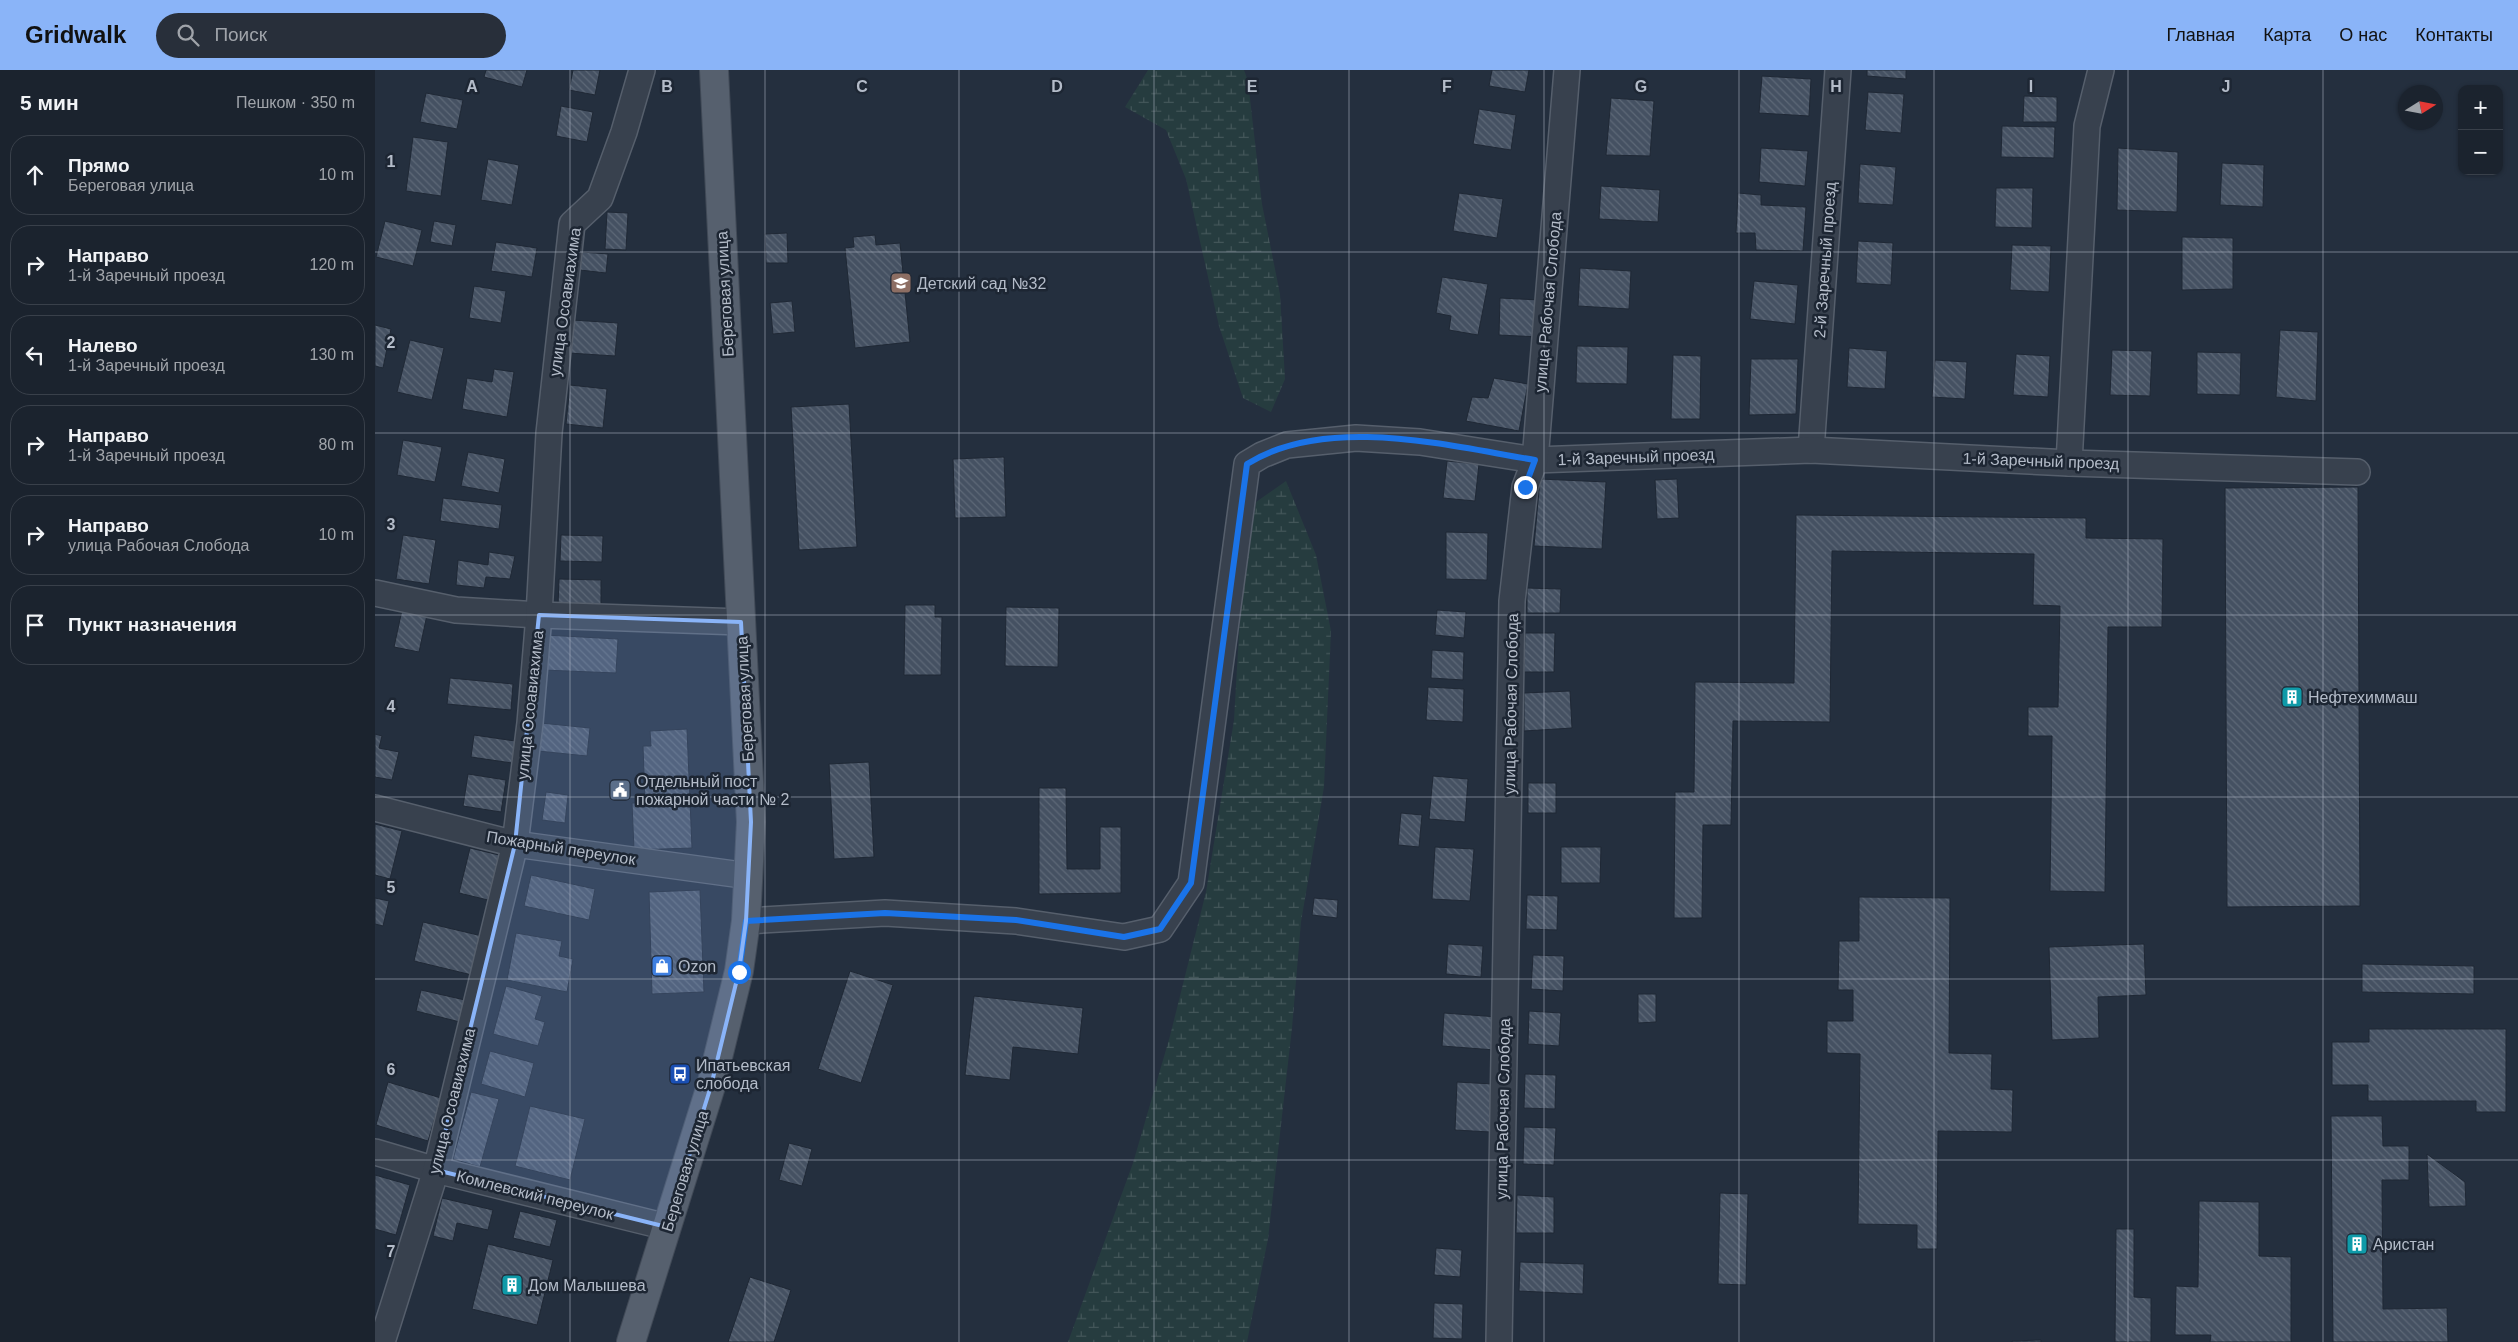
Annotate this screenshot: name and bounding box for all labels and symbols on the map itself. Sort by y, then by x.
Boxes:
text: A [466,78,478,95]
text: B [661,78,673,95]
text: C [856,78,868,95]
text: D [1051,78,1063,95]
text: E [1247,78,1258,95]
text: F [1442,78,1452,95]
text: G [1635,78,1647,95]
text: H [1830,78,1842,95]
text: I [2029,78,2033,95]
text: J [2222,78,2230,95]
north arrow [2398,85,2443,130]
text: 1 [387,153,396,170]
street label: 2-й Заречный проезд [1811,181,1839,339]
street label: улица Рабочая Слобода [1532,211,1564,393]
street label: улица Осоавиахима [546,226,584,377]
street label: Береговая улица [713,231,737,357]
school or university icon: Детский сад №32 [889,271,913,295]
place label: Детский сад №32 [917,275,1046,292]
text: 2 [387,334,396,351]
street label: 1-й Заречный проезд [1557,446,1715,468]
street label: 1-й Заречный проезд [1962,450,2120,472]
route end [1514,476,1537,499]
text: 3 [387,516,396,533]
street label: улица Рабочая Слобода [1501,613,1521,795]
street label: улица Осоавиахима [514,629,546,780]
street label: Береговая улица [733,636,757,762]
building icon: Нефтехиммаш [2280,685,2304,709]
place label: Нефтехиммаш [2308,689,2418,706]
text: 4 [387,698,396,715]
place label: Отдельный пост пожарной части № 2 [636,773,790,808]
public building icon: Отдельный пост пожарной части № 2 [608,778,632,802]
street label: Пожарный переулок [485,828,638,868]
text: 5 [387,879,396,896]
shop icon: Ozon [650,954,674,978]
place label: Ozon [678,958,716,975]
route start [728,961,751,984]
street label: улица Рабочая Слобода [1493,1018,1513,1200]
street label: улица Осоавиахима [426,1026,478,1176]
place label: Ипатьевская слобода [696,1057,791,1092]
text: 6 [387,1061,396,1078]
bus stop icon: Ипатьевская слобода [668,1062,692,1086]
street label: Береговая улица [658,1108,712,1234]
street label: Комлевский переулок [455,1167,616,1223]
building icon: Аристан [2345,1232,2369,1256]
place label: Аристан [2373,1236,2434,1253]
text: 7 [387,1243,396,1260]
building icon: Дом Малышева [500,1273,524,1297]
place label: Дом Малышева [528,1277,646,1294]

